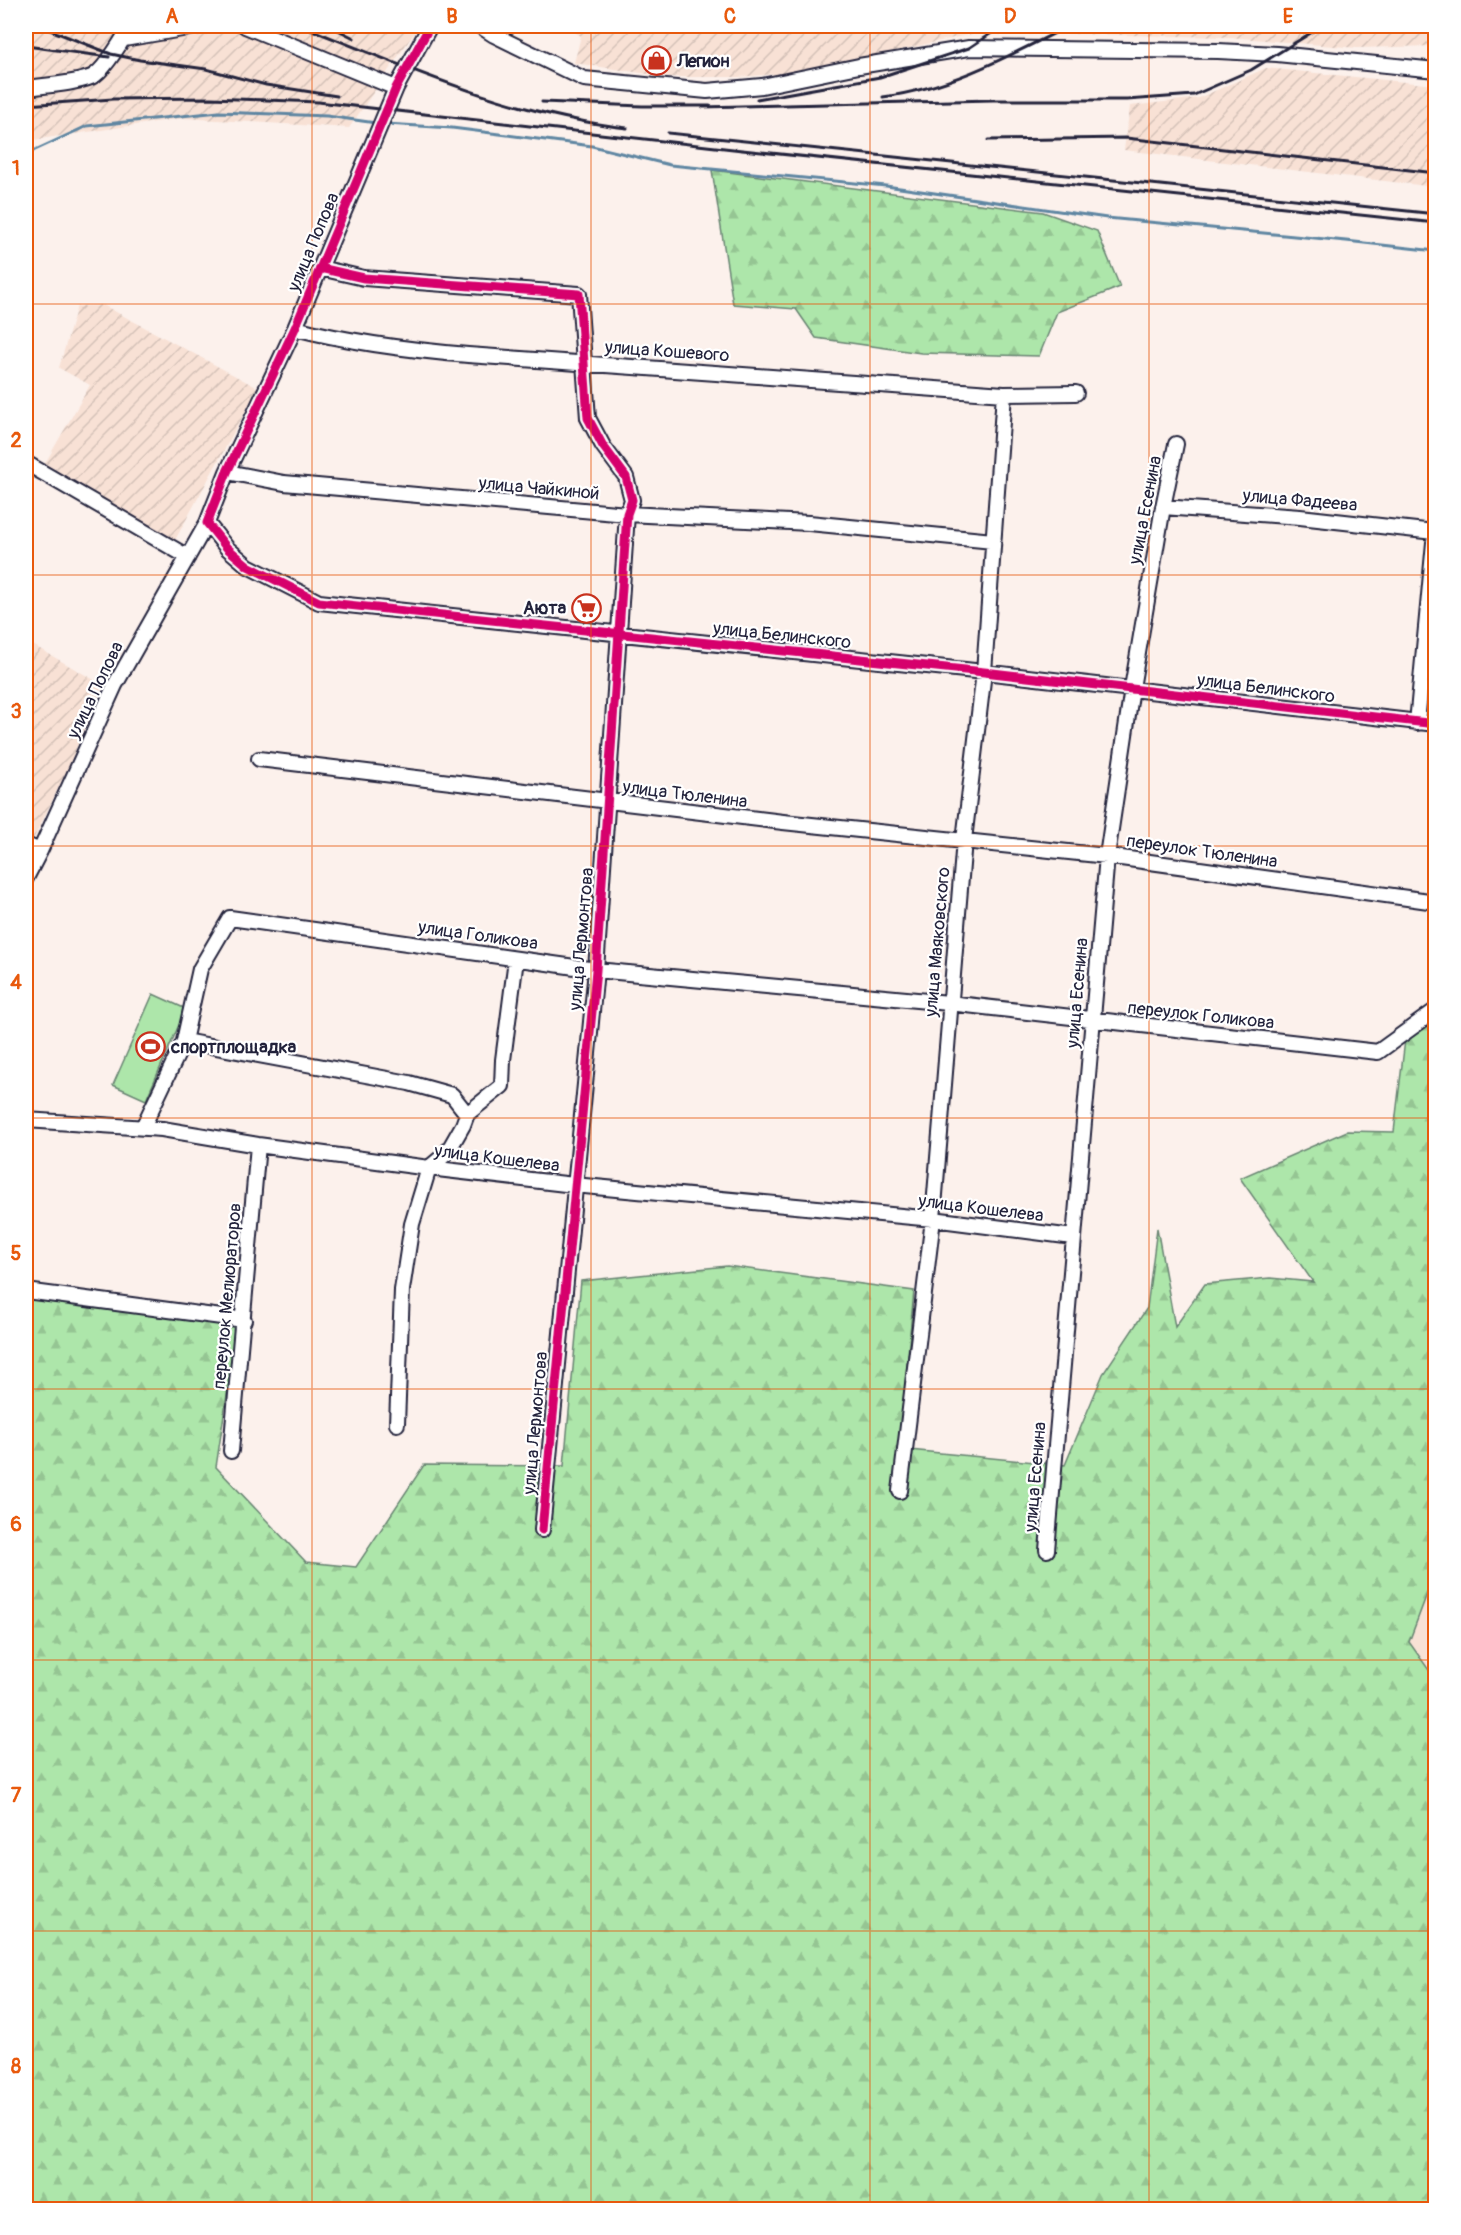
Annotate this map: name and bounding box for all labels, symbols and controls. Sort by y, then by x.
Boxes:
text: A [166,4,179,29]
text: B [446,4,458,29]
text: C [724,4,736,29]
text: D [1004,4,1017,29]
text: E [1283,4,1294,29]
shop icon: Легион [640,45,672,77]
place label: Легион [676,50,729,73]
text: 1 [12,156,20,181]
street label: улица Попова [282,189,345,296]
street label: улица Кошевого [603,336,730,367]
text: 2 [10,428,22,453]
street label: улица Есенина [1123,454,1167,567]
street label: улица Чайкиной [477,472,600,505]
street label: улица Фадеева [1241,484,1358,517]
supermarket icon: Аюта [571,592,603,624]
place label: Аюта [523,597,567,620]
street label: улица Белинского [711,617,852,654]
street label: улица Попова [62,638,129,743]
street label: улица Белинского [1195,669,1337,708]
text: 3 [10,699,22,724]
street label: улица Тюленина [620,775,749,814]
street label: переулок Тюленина [1125,830,1279,873]
street label: улица Маяковского [919,866,956,1019]
street label: улица Лермонтова [564,867,599,1012]
street label: улица Голикова [416,916,539,955]
street label: улица Есенина [1061,937,1094,1050]
text: 4 [10,970,22,995]
street label: переулок Голикова [1126,996,1275,1035]
sports icon: спортплощадка [134,1031,166,1063]
place label: спортплощадка [170,1036,297,1059]
street label: улица Кошелева [432,1139,561,1178]
street label: улица Кошелева [916,1189,1045,1228]
street label: переулок Мелиораторов [208,1202,247,1390]
text: 5 [11,1241,22,1266]
street label: улица Лермонтова [518,1351,553,1496]
street label: улица Есенина [1019,1421,1052,1534]
text: 6 [10,1512,22,1537]
text: 7 [11,1783,22,1808]
text: 8 [11,2054,21,2079]

